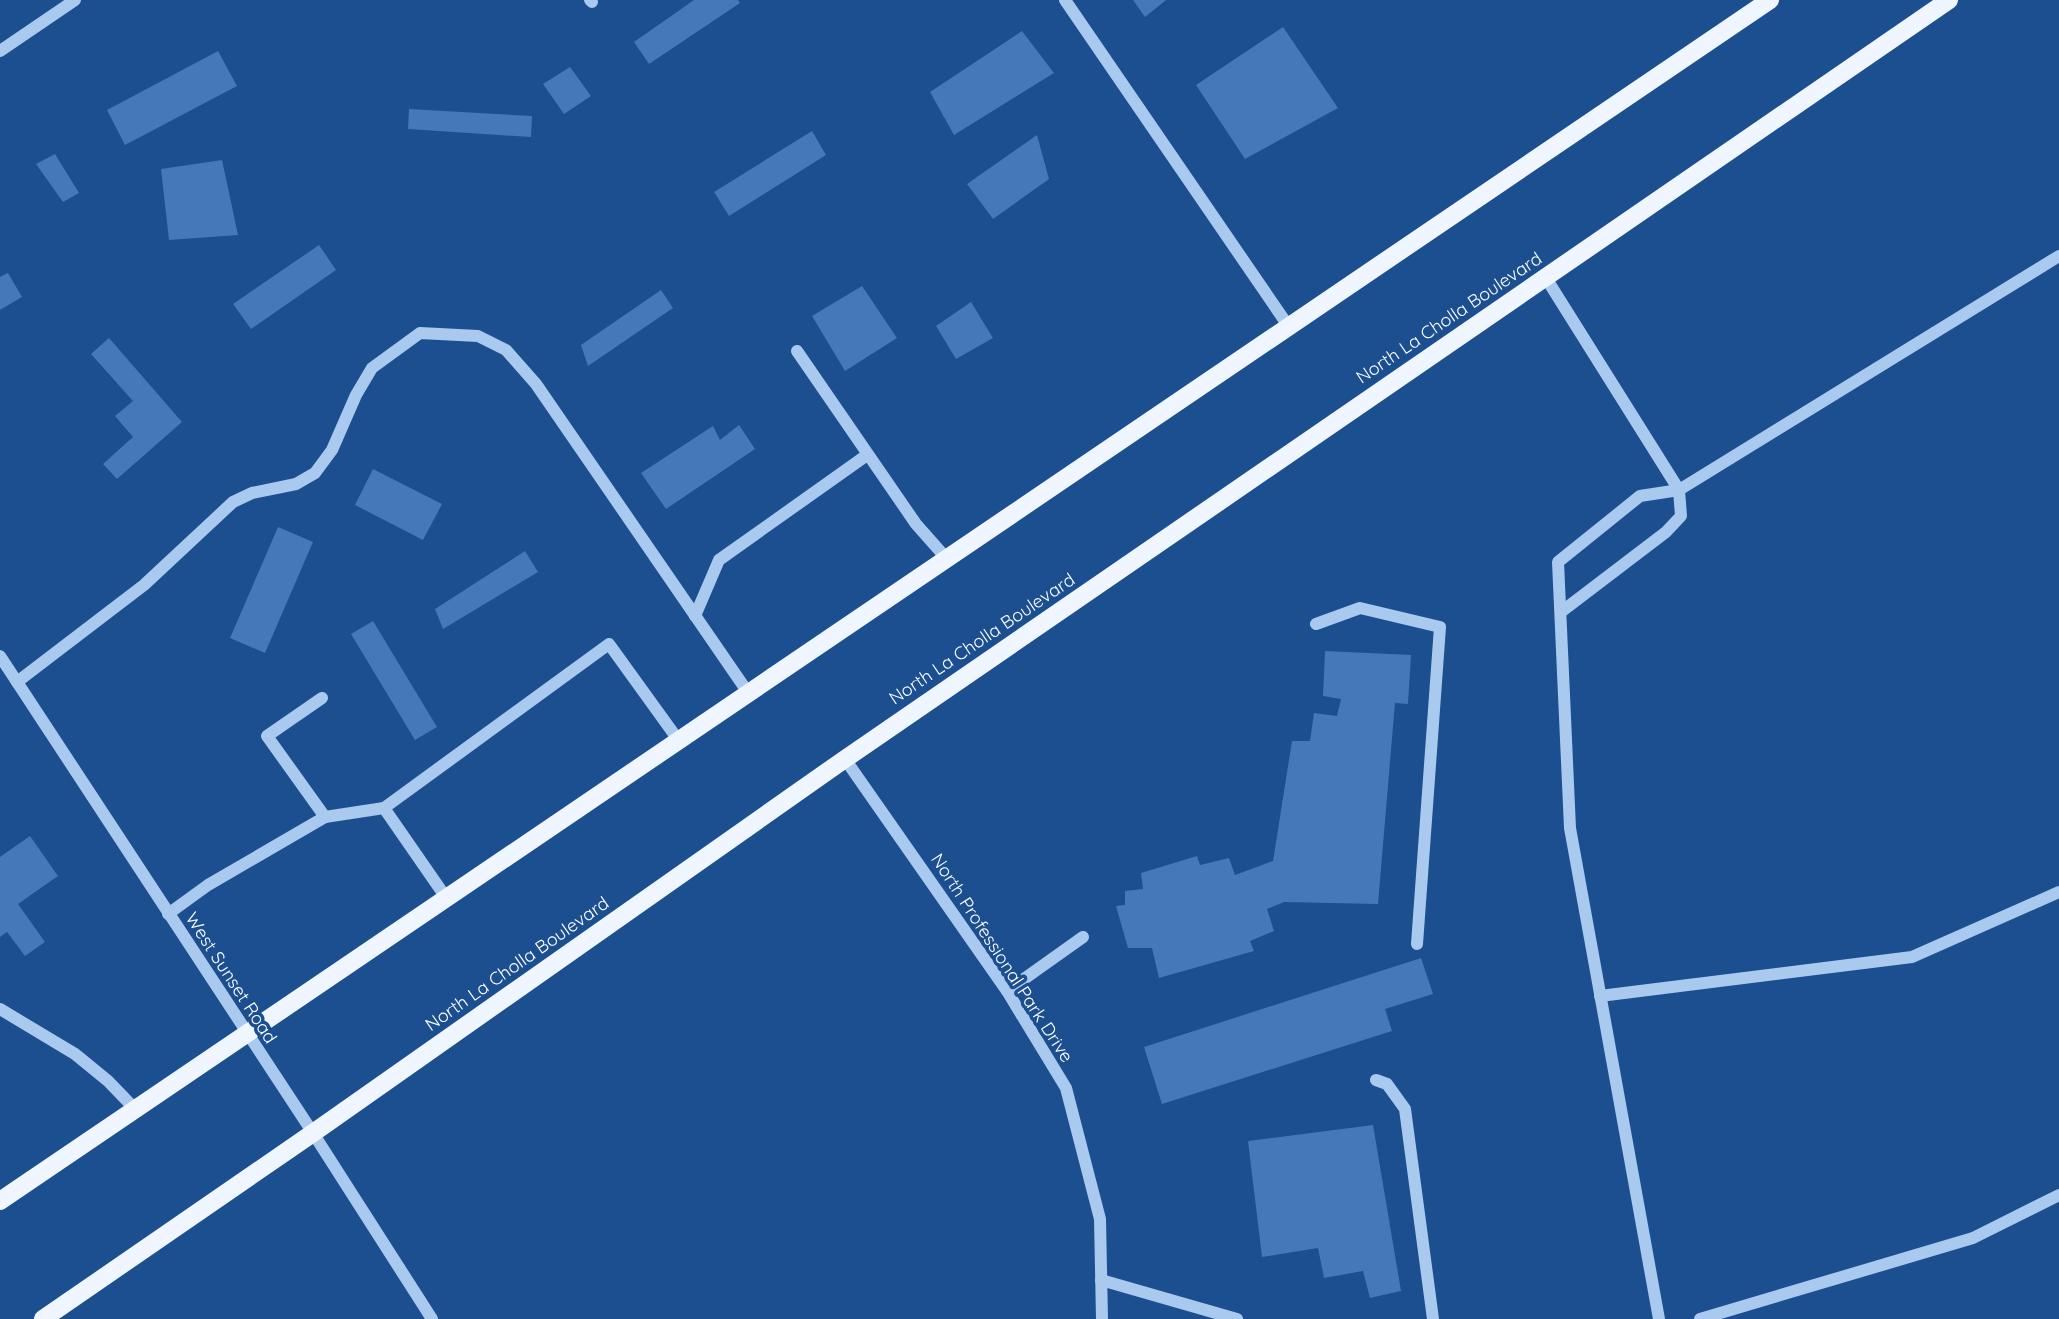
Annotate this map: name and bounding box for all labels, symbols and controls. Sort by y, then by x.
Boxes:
street label: North La Cholla Boulevard [1351,247,1546,388]
street label: North La Cholla Boulevard [884,568,1079,709]
street label: North Professional Park Drive [926,849,1079,1067]
street label: North La Cholla Boulevard [420,891,613,1036]
street label: West Sunset Road [180,908,282,1048]

